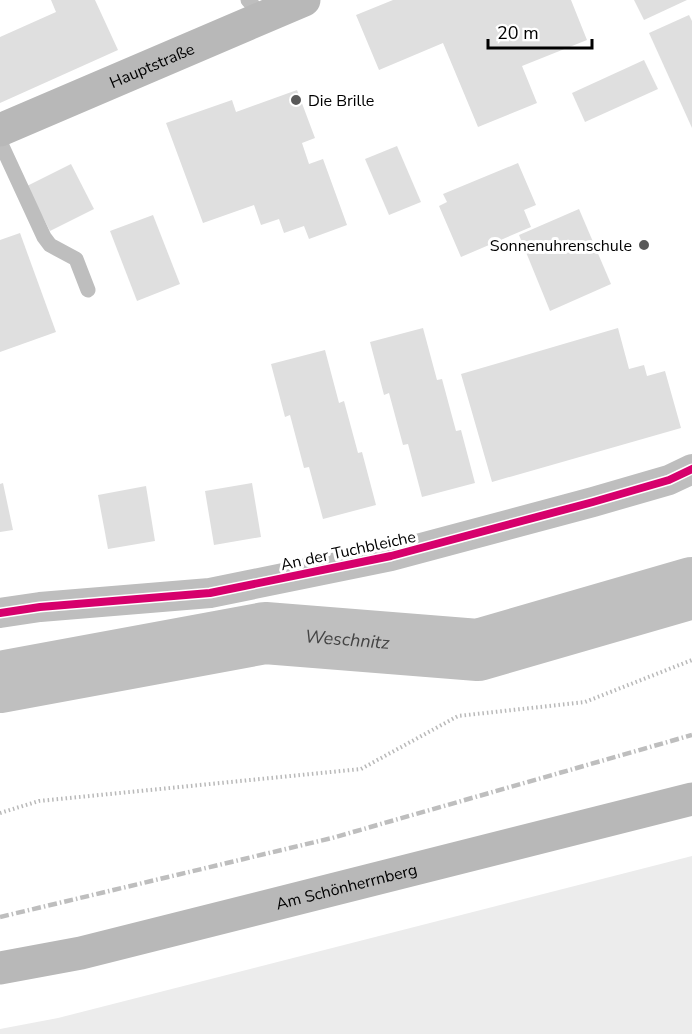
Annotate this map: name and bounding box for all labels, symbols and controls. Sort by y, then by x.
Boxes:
scale bar [488,12,592,50]
text: 20 m [497,21,539,45]
street label: Hauptstraße [106,38,198,94]
place label: Die Brille [308,90,374,112]
marker: Die Brille [289,93,303,107]
place label: Sonnenuhrenschule [490,235,632,257]
marker: Sonnenuhrenschule [637,238,651,252]
street label: An der Tuchbleiche [279,526,418,576]
water label: Weschnitz [304,624,391,655]
street label: Am Schönherrnberg [274,859,420,915]

